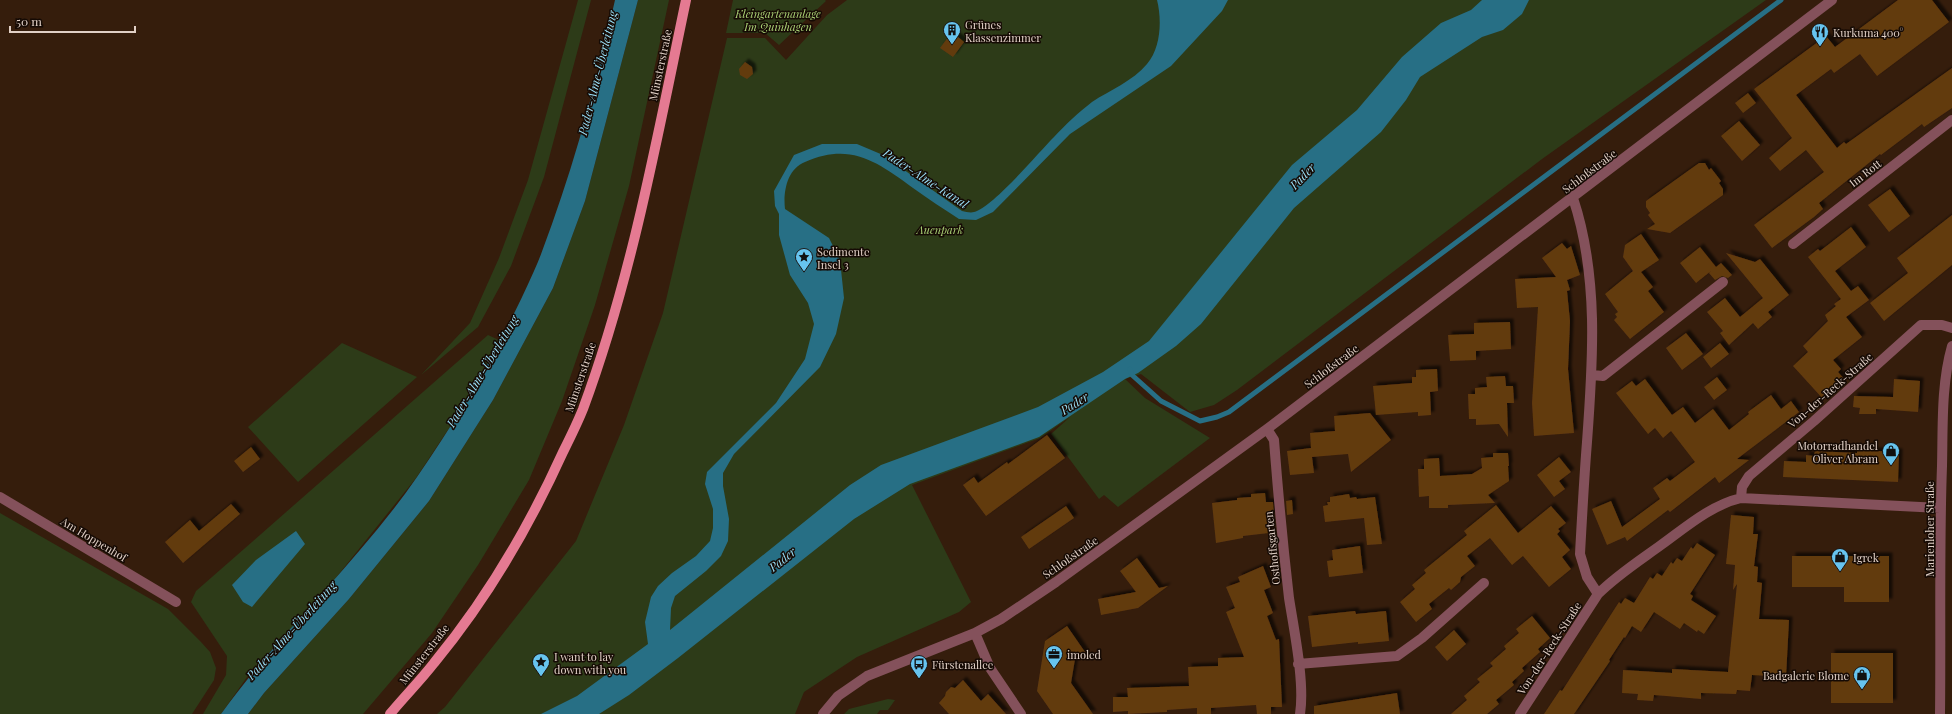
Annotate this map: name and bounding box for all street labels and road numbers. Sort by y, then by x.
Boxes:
street label: Münsterstraße [645,27,675,102]
street label: Schloßstraße [1559,145,1620,196]
street label: Im Rott [1846,156,1884,190]
street label: Münsterstraße [561,340,599,414]
street label: Schloßstraße [1301,340,1362,391]
street label: Von-der-Reck-Straße [1784,349,1876,432]
street label: Marienloher Straße [1922,481,1937,577]
street label: Osthoffsgarten [1261,510,1283,585]
street label: Am Hoppenhof [57,513,131,565]
street label: Schloßstraße [1039,532,1101,582]
street label: Von-der-Reck-Straße [1513,598,1585,698]
street label: Münsterstraße [396,620,453,687]

